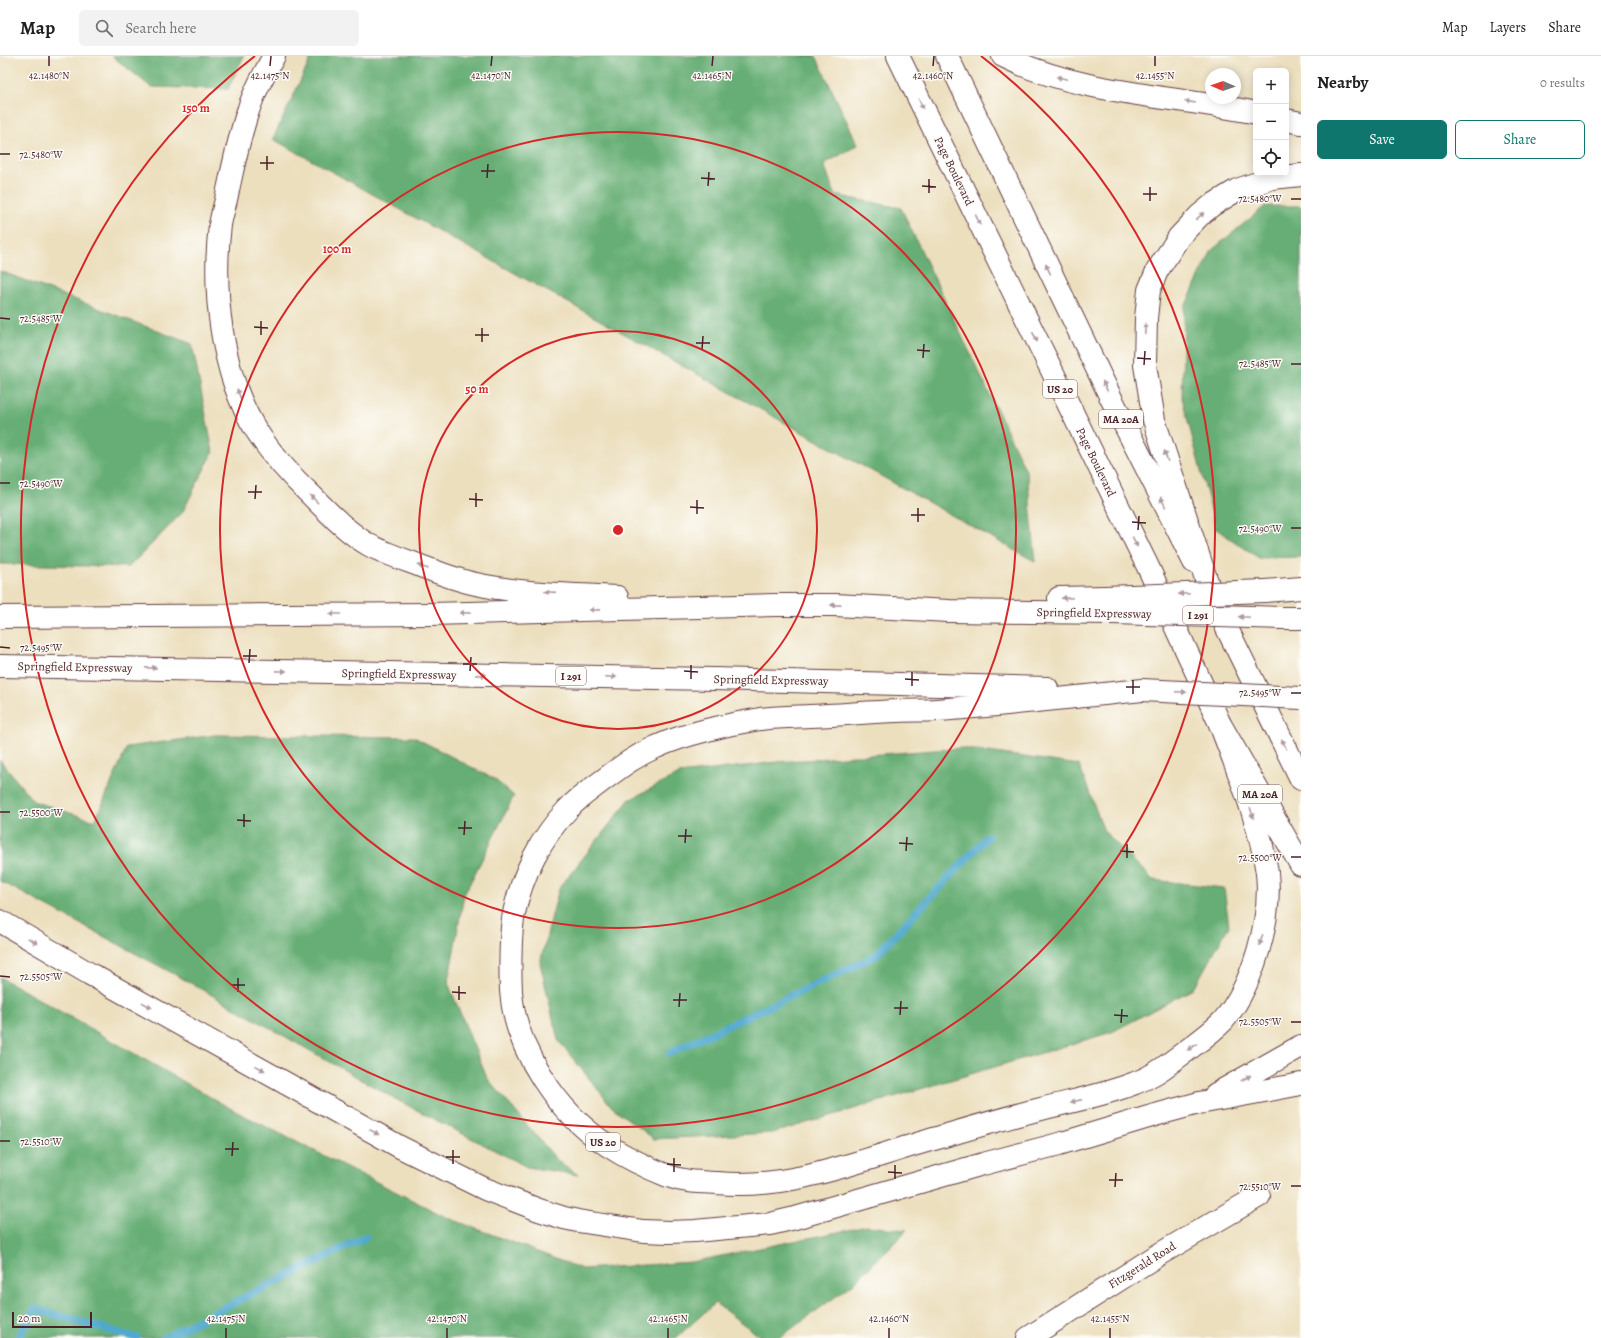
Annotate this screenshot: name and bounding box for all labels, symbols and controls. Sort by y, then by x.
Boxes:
search box [79,10,359,46]
text: Map [20,15,55,41]
icon: search [93,17,115,39]
text: Search here [125,18,197,38]
text: Map [1442,18,1468,37]
text: Layers [1490,18,1526,37]
text: Share [1548,18,1581,37]
north arrow [1205,68,1241,104]
map controls [1253,68,1289,176]
button: + [1253,68,1289,104]
text: 42.1480°N [29,69,69,82]
text: 42.1475°N [251,69,290,82]
text: 42.1470°N [471,69,511,82]
text: 42.1465°N [692,69,732,82]
text: 42.1460°N [913,69,953,82]
text: 42.1455°N [1135,69,1175,82]
text: Nearby [1317,71,1368,94]
text: 0 results [1540,74,1585,91]
one-way arrow [1056,75,1068,81]
one-way arrow [918,98,924,109]
one-way arrow [1184,99,1196,105]
text: 150 m [182,100,210,116]
button: − [1253,104,1289,140]
button: Save [1317,120,1447,159]
button: Share [1455,120,1585,159]
street label: Page Boulevard [930,134,978,209]
button: locate [1253,140,1289,176]
text: 72.5480°W [19,148,63,161]
text: 72.5480°W [1238,192,1282,205]
one-way arrow [1195,211,1205,220]
one-way arrow [975,215,981,226]
text: 100 m [323,241,351,257]
one-way arrow [1045,263,1051,274]
text: 72.5485°W [20,312,63,325]
one-way arrow [1142,323,1149,335]
one-way arrow [1032,332,1038,343]
text: 72.5485°W [1239,357,1282,370]
road number: US 20 [1043,380,1077,398]
one-way arrow [1102,380,1108,392]
text: 50 m [465,381,489,397]
one-way arrow [236,388,242,400]
road number: MA 20A [1099,410,1143,428]
street label: Page Boulevard [1072,425,1120,500]
one-way arrow [1163,450,1169,462]
text: 72.5490°W [19,477,63,490]
one-way arrow [309,494,319,504]
one-way arrow [1160,496,1166,508]
text: 72.5490°W [1238,522,1282,535]
centre of rings [611,523,625,537]
one-way arrow [1132,536,1138,548]
one-way arrow [417,563,429,569]
one-way arrow [544,589,556,596]
one-way arrow [1178,590,1190,597]
one-way arrow [1060,595,1073,601]
one-way arrow [830,602,842,609]
street label: Springfield Expressway [1036,604,1152,622]
road number: I 291 [1183,606,1213,624]
one-way arrow [588,607,601,613]
one-way arrow [458,610,471,616]
one-way arrow [328,611,341,617]
one-way arrow [1238,613,1250,620]
text: 72.5495°W [20,641,63,654]
street label: Springfield Expressway [17,658,133,676]
one-way arrow [145,665,158,671]
street label: Springfield Expressway [341,665,457,683]
road number: I 291 [556,667,586,685]
one-way arrow [275,668,288,674]
street label: Springfield Expressway [713,671,829,689]
one-way arrow [475,672,488,678]
one-way arrow [605,674,618,680]
text: 72.5495°W [1239,686,1282,699]
one-way arrow [1175,689,1188,695]
one-way arrow [1281,738,1287,749]
road number: MA 20A [1238,785,1282,803]
text: 72.5500°W [19,806,63,819]
one-way arrow [1250,807,1256,819]
text: 72.5500°W [1238,851,1282,864]
one-way arrow [1258,935,1264,947]
one-way arrow [27,938,39,945]
text: 72.5505°W [20,970,63,983]
one-way arrow [141,1002,153,1008]
text: 72.5505°W [1239,1015,1282,1028]
one-way arrow [1187,1043,1197,1051]
one-way arrow [255,1065,266,1071]
one-way arrow [1240,1074,1251,1081]
one-way arrow [1070,1098,1082,1104]
one-way arrow [368,1128,380,1135]
road number: US 20 [586,1133,620,1151]
text: 72.5510°W [20,1135,63,1148]
text: 72.5510°W [1239,1180,1282,1193]
street label: Fitzgerald Road [1105,1238,1179,1292]
scale bar [12,1310,92,1329]
text: 20 m [18,1311,40,1326]
text: 42.1475°N [207,1312,246,1325]
text: 42.1470°N [427,1312,467,1325]
text: 42.1465°N [648,1312,688,1325]
text: 42.1460°N [869,1312,909,1325]
text: 42.1455°N [1090,1312,1130,1325]

